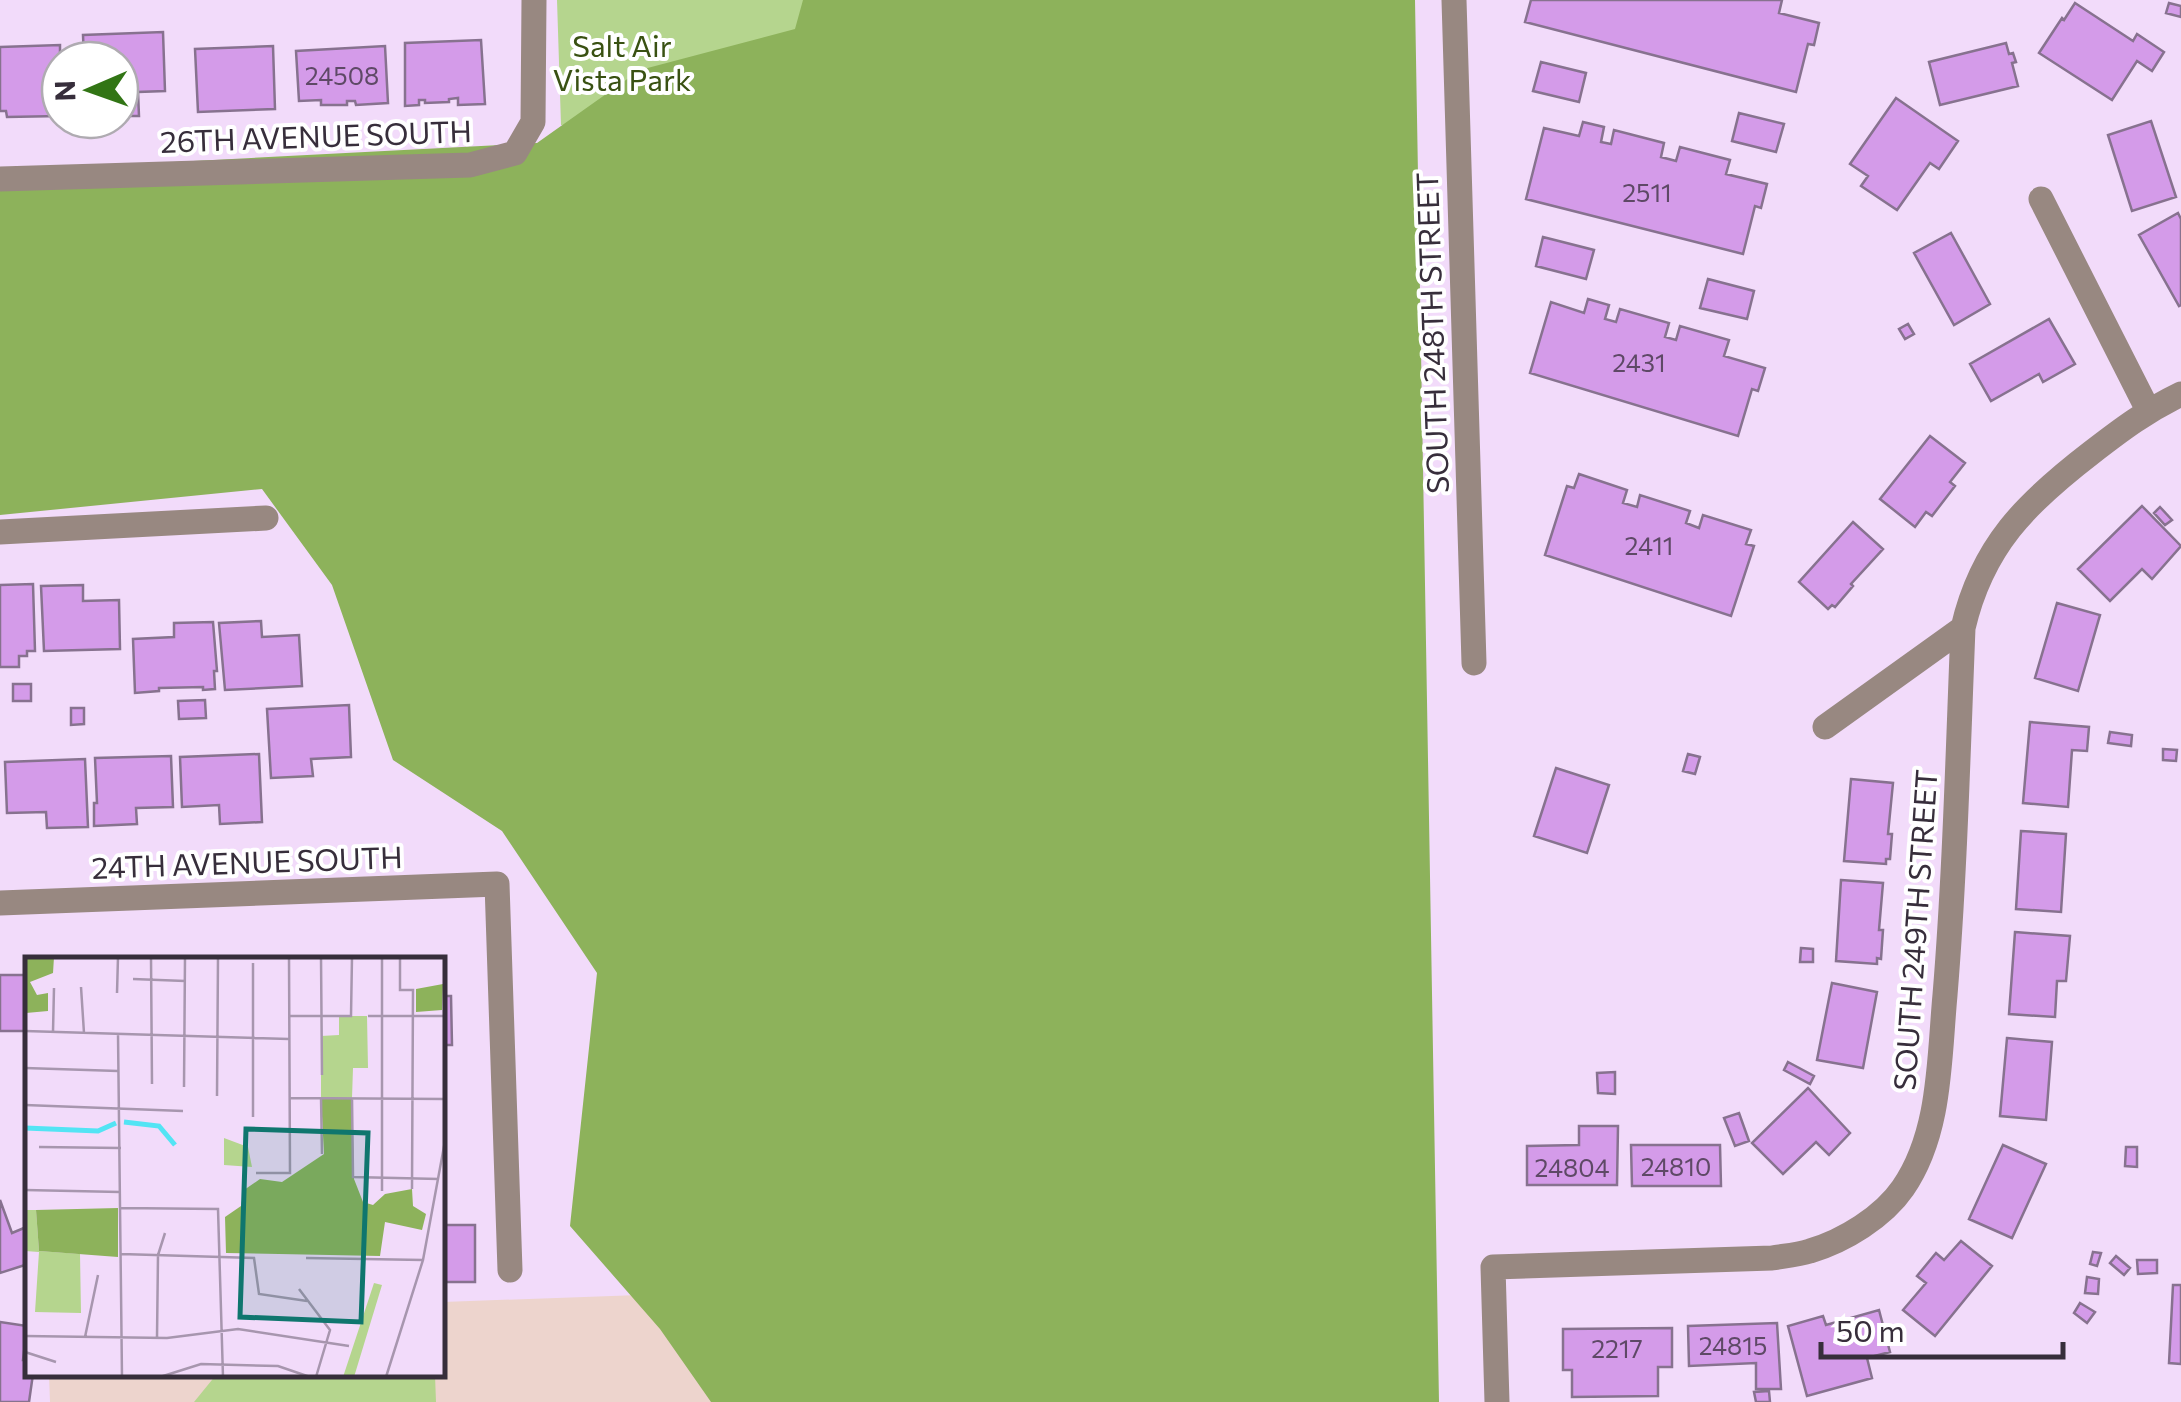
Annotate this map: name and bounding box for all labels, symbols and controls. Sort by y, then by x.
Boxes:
park label: Salt Air Vista Park [553,26,691,97]
north arrow [40,40,140,140]
house number: 24508 [305,60,379,90]
text: N [47,80,81,102]
street label: 26TH AVENUE SOUTH [160,111,472,159]
street label: SOUTH 248TH STREET [1407,172,1455,494]
house number: 2511 [1622,177,1672,207]
house number: 2431 [1612,347,1666,377]
house number: 2411 [1624,530,1674,560]
street label: SOUTH 249TH STREET [1884,768,1944,1092]
street label: 24TH AVENUE SOUTH [91,837,403,885]
inset map [25,957,445,1377]
house number: 24810 [1641,1151,1711,1181]
house number: 24804 [1535,1152,1609,1182]
scale bar [1821,1297,2064,1359]
text: 50 m [1836,1311,1905,1348]
house number: 24815 [1699,1330,1767,1360]
house number: 2217 [1591,1333,1643,1363]

